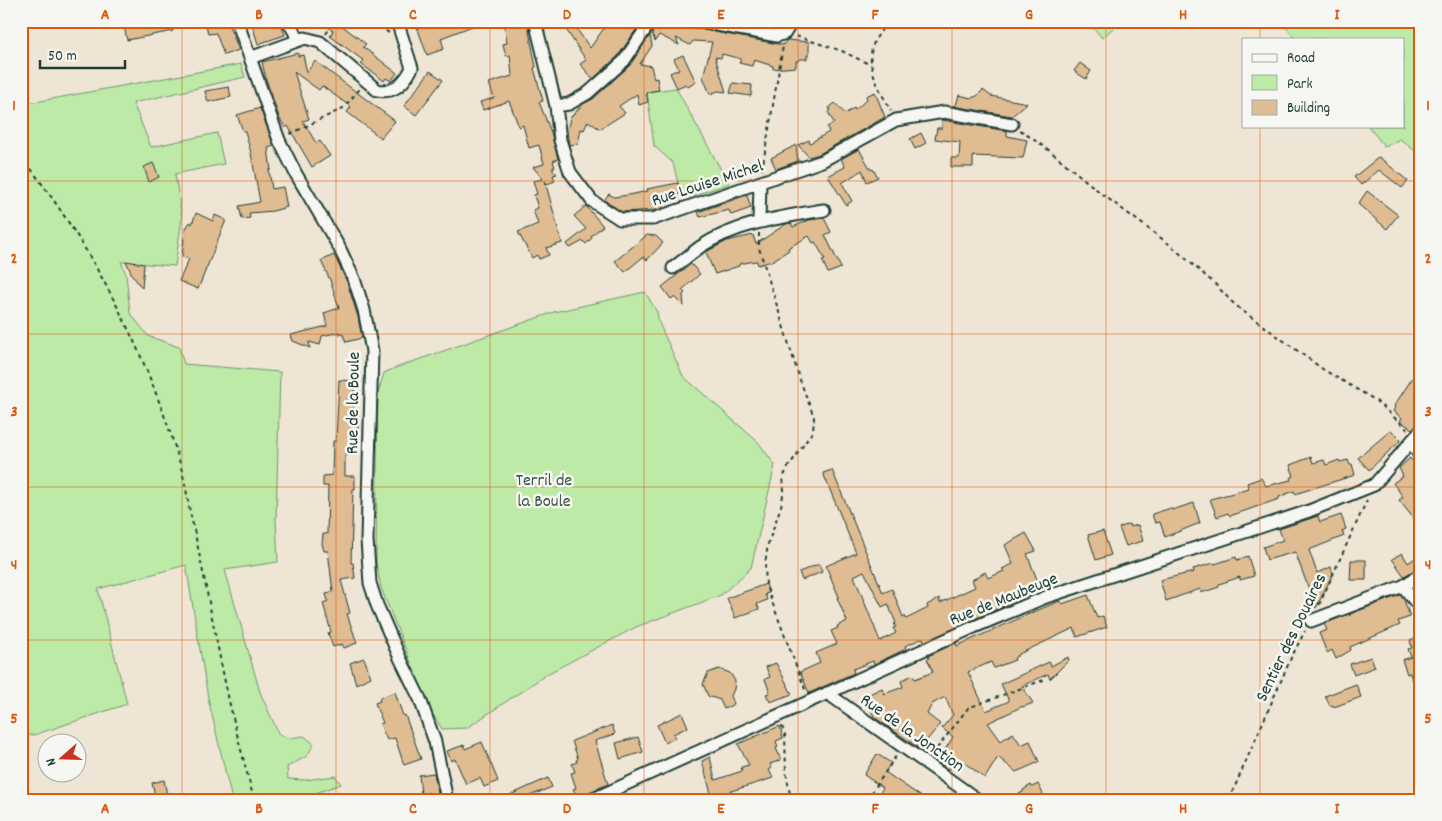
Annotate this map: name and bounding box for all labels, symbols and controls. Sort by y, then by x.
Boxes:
text: A [101,4,110,27]
text: B [255,4,263,27]
text: C [409,4,417,27]
text: D [563,4,572,27]
text: E [717,4,725,27]
text: F [871,4,879,27]
text: G [1025,4,1033,27]
text: H [1179,4,1187,27]
text: I [1335,4,1341,27]
scale bar [40,38,125,70]
legend [1242,38,1404,128]
text: 50 m [48,46,77,68]
text: Road [1287,48,1315,70]
text: Park [1287,74,1313,96]
text: 1 [12,95,16,118]
text: 1 [1426,95,1430,118]
text: Building [1287,98,1330,120]
street label: Rue Louise Michel [649,154,768,214]
text: 2 [11,248,18,271]
text: 2 [1425,248,1432,271]
street label: Rue de la Boule [341,352,368,454]
text: 3 [10,401,18,424]
text: 3 [1424,401,1432,424]
park label: Terril de la Boule [516,469,572,515]
text: 4 [11,554,17,577]
text: 4 [1425,554,1431,577]
street label: Rue de Maubeuge [946,567,1062,633]
street label: Sentier des Douaires [1250,570,1334,706]
street label: Rue de la Jonction [854,689,969,779]
text: 5 [10,708,18,731]
text: 5 [1424,708,1432,731]
north arrow [38,734,88,784]
text: N [41,755,62,768]
text: A [101,798,110,821]
text: B [255,798,263,821]
text: C [409,798,417,821]
text: D [563,798,572,821]
text: E [717,798,725,821]
text: F [871,798,879,821]
text: G [1025,798,1033,821]
text: H [1179,798,1187,821]
text: I [1335,798,1341,821]

